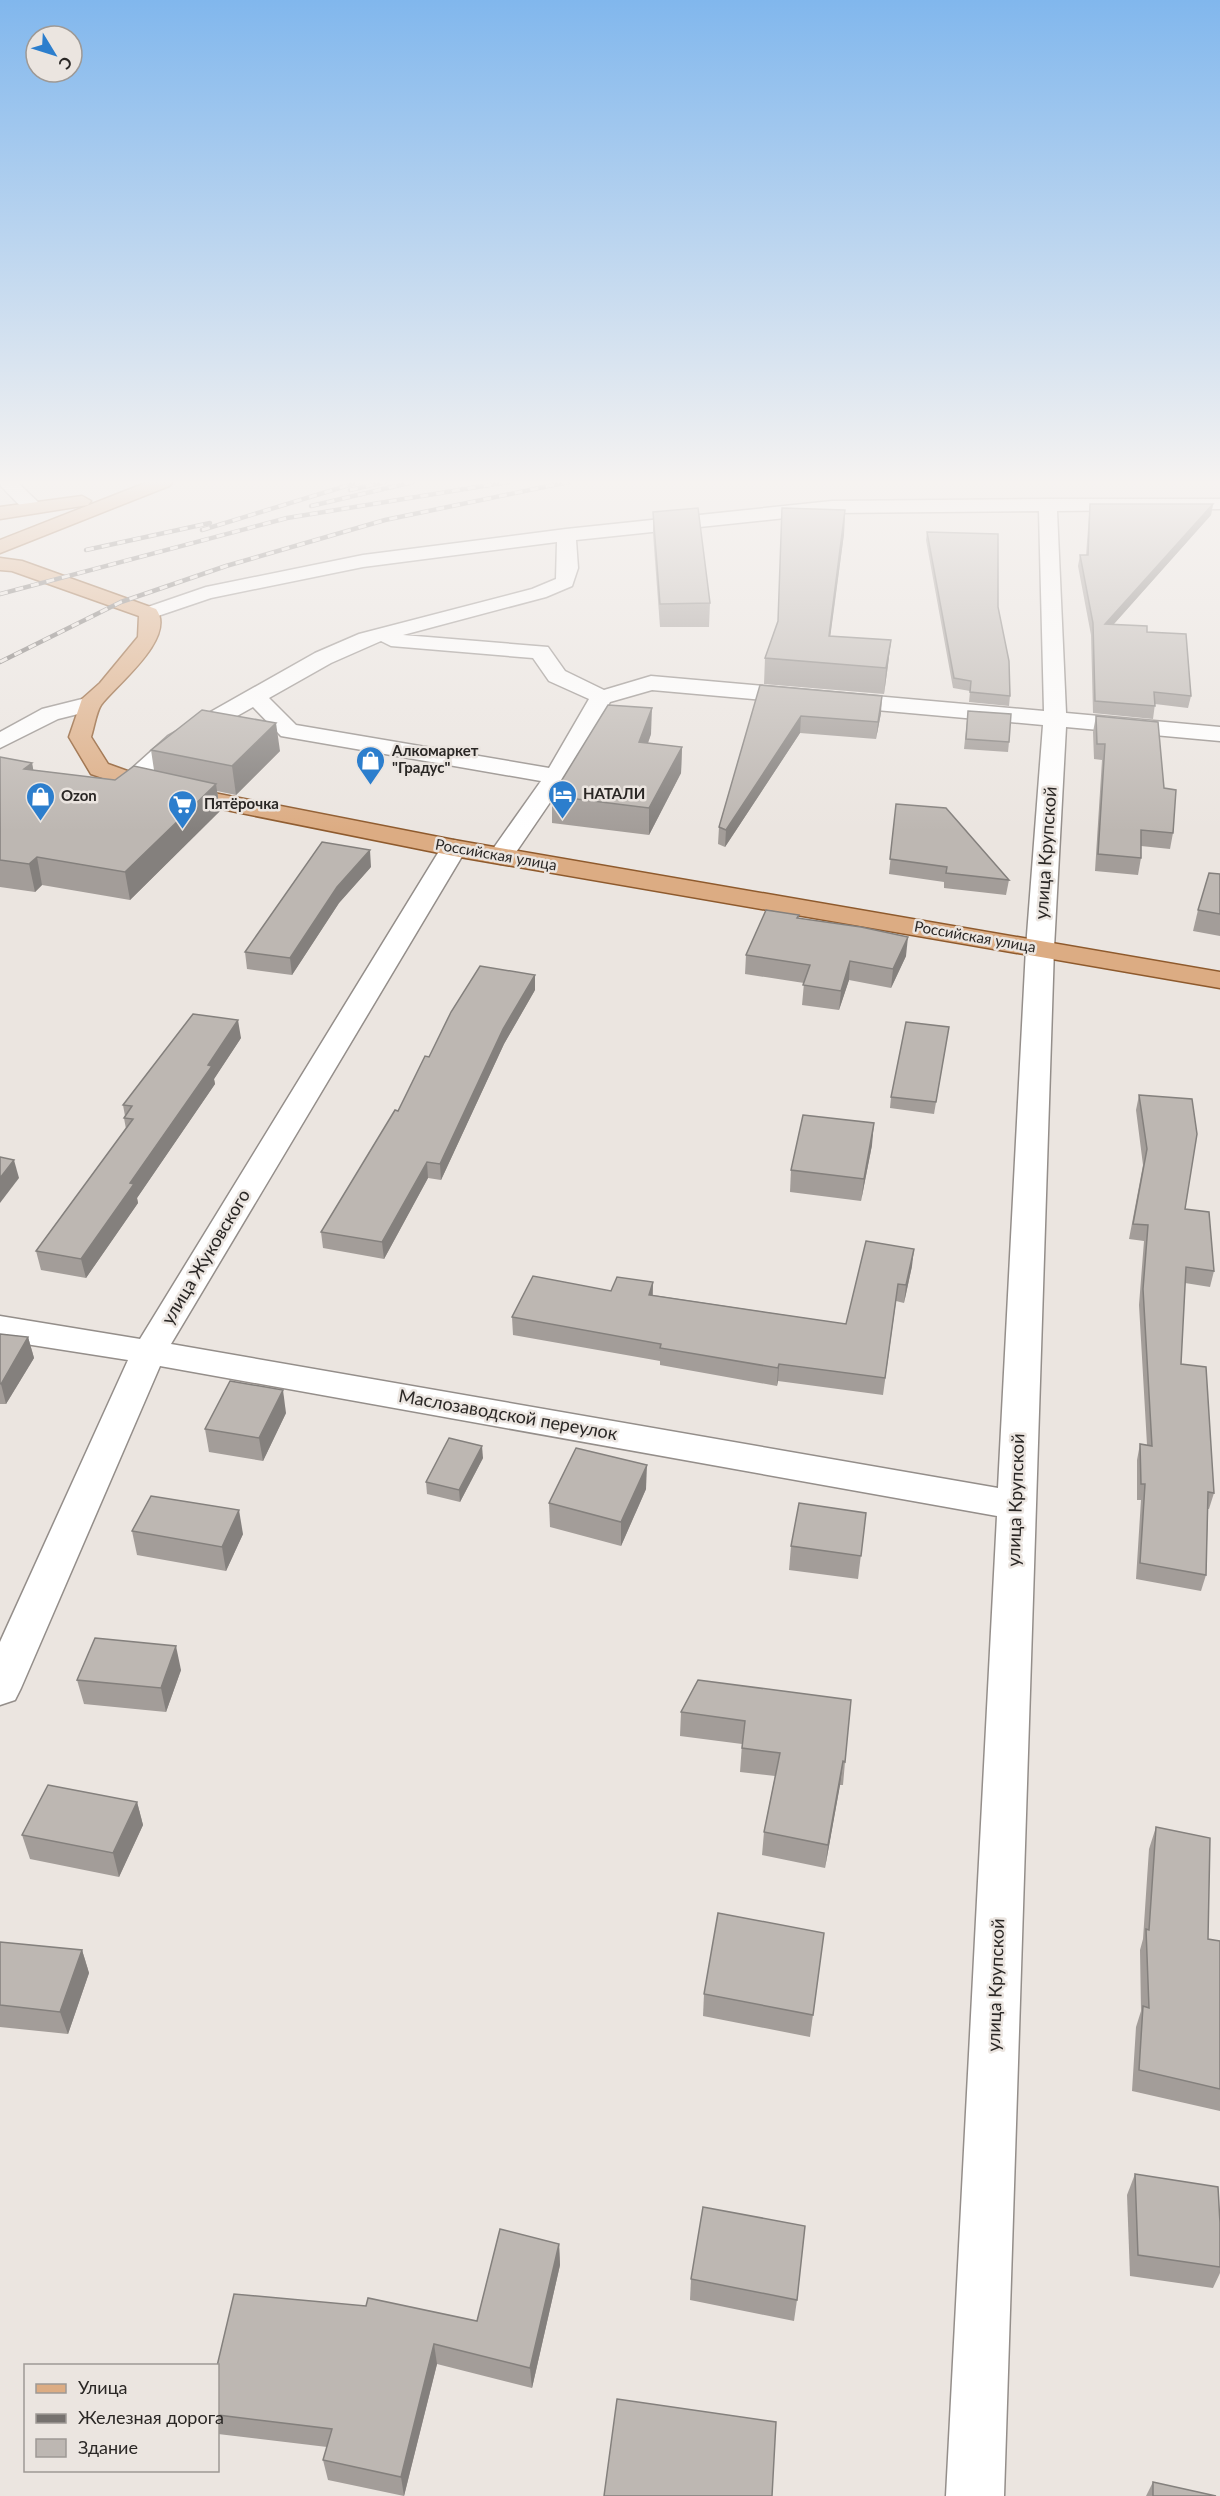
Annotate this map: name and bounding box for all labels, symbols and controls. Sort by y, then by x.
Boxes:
north arrow [24,24,84,84]
text: С [55,54,77,74]
place label: Алкомаркет "Градус" [391,741,479,776]
shop icon: Алкомаркет "Градус" [355,744,387,786]
hotel icon: НАТАЛИ [546,778,578,820]
shop icon: Ozon [24,780,56,822]
place label: НАТАЛИ [583,784,645,802]
place label: Ozon [61,786,97,804]
street label: улица Крупской [1029,786,1061,920]
supermarket icon: Пятёрочка [167,788,199,830]
place label: Пятёрочка [204,794,279,812]
street label: Российская улица [434,834,558,874]
street label: Российская улица [913,916,1037,956]
street label: улица Жуковского [156,1185,254,1328]
street label: Маслозаводской переулок [397,1384,620,1444]
street label: улица Крупской [1002,1433,1028,1567]
street label: улица Крупской [982,1918,1008,2052]
legend [24,2364,219,2472]
text: Улица [78,2376,128,2398]
text: Железная дорога [78,2406,224,2428]
text: Здание [78,2436,138,2458]

